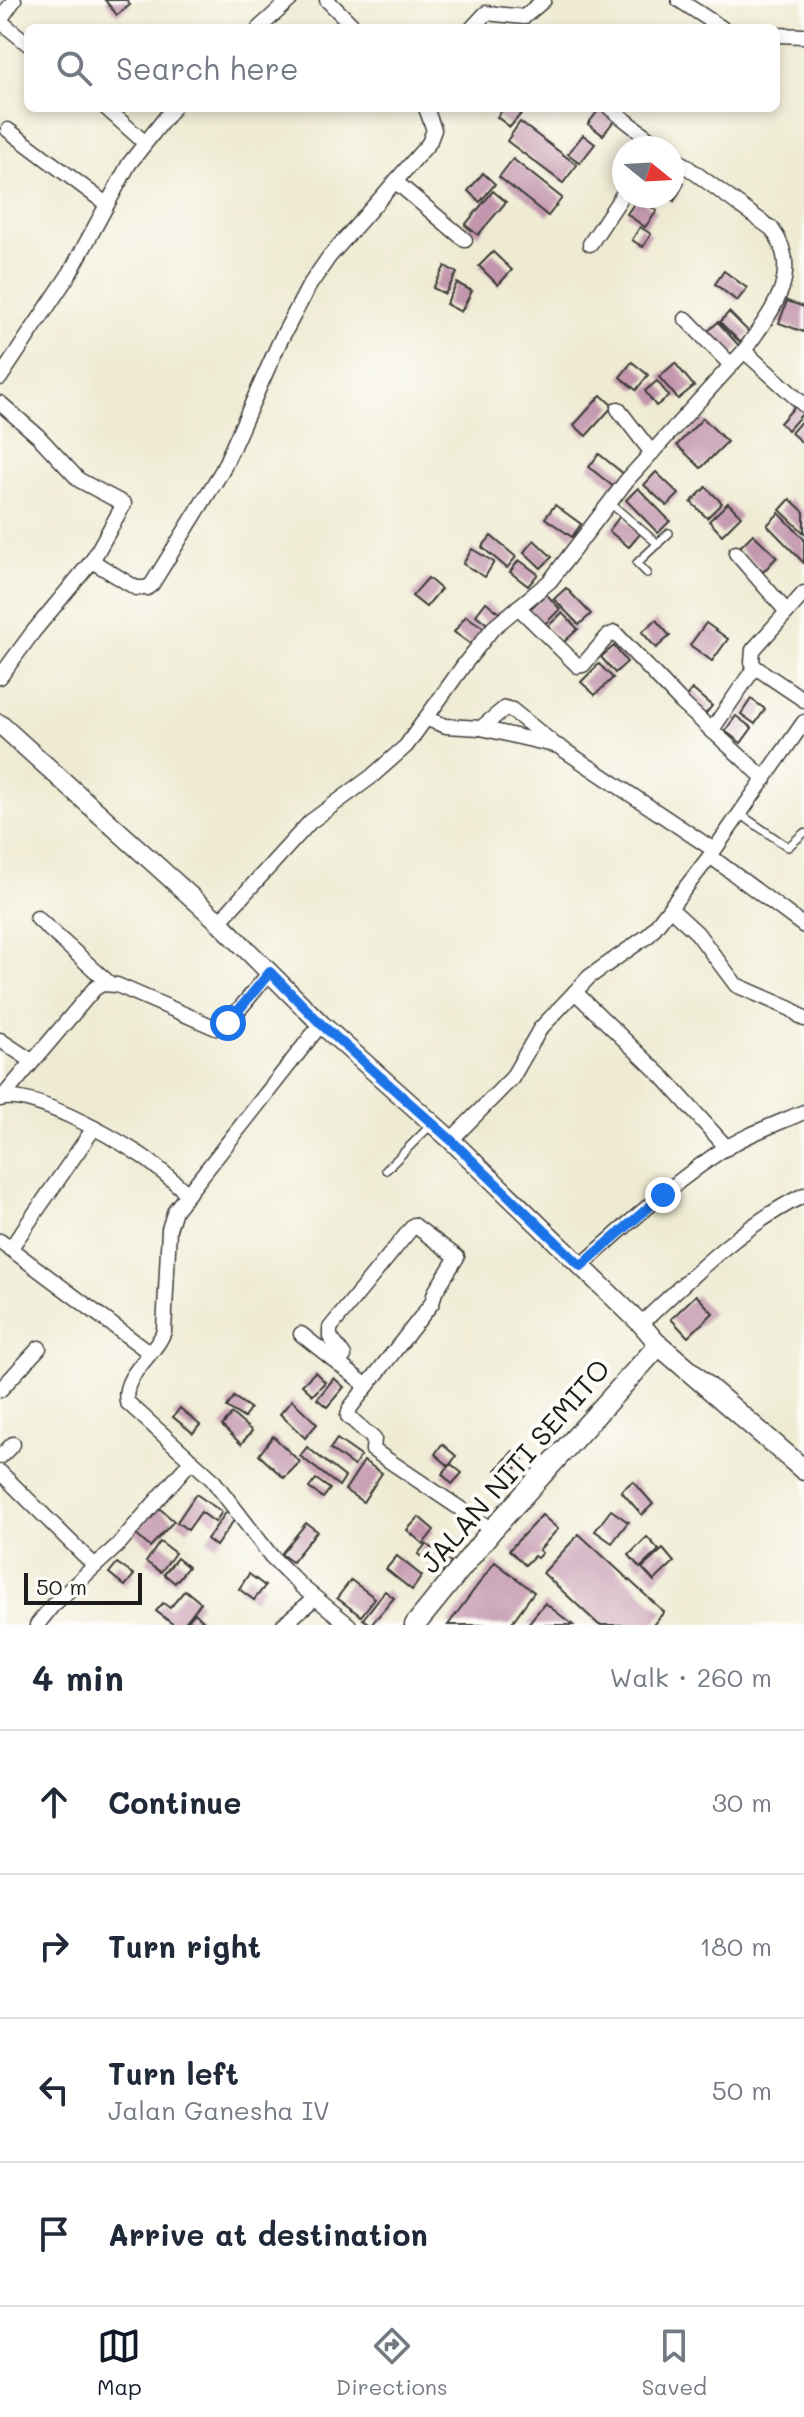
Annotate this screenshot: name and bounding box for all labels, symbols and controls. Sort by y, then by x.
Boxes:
search box [24,24,780,112]
icon: search [52,46,96,90]
text: Search here [116,48,299,88]
north arrow [612,136,684,208]
route start [210,1005,246,1041]
route end [645,1177,681,1213]
street label: JALAN NITI SEMITO [411,1351,617,1580]
scale bar [24,1569,142,1605]
text: 50 m [36,1572,87,1601]
text: 4 min [32,1655,124,1700]
text: Walk · 260 m [609,1660,772,1694]
icon: ahead [32,1780,76,1824]
text: Continue [108,1782,241,1822]
text: 30 m [712,1785,772,1819]
icon: right [32,1924,76,1968]
text: Turn right [108,1926,261,1966]
text: 180 m [700,1929,772,1963]
text: Turn left [108,2053,239,2093]
icon: left [32,2068,76,2112]
text: 50 m [712,2073,772,2107]
text: Jalan Ganesha IV [108,2093,330,2127]
icon: arrive [32,2212,76,2256]
text: Arrive at destination [108,2214,428,2254]
tab: Map [97,2324,142,2401]
tab: Directions [336,2324,448,2401]
tab: Saved [642,2324,707,2401]

